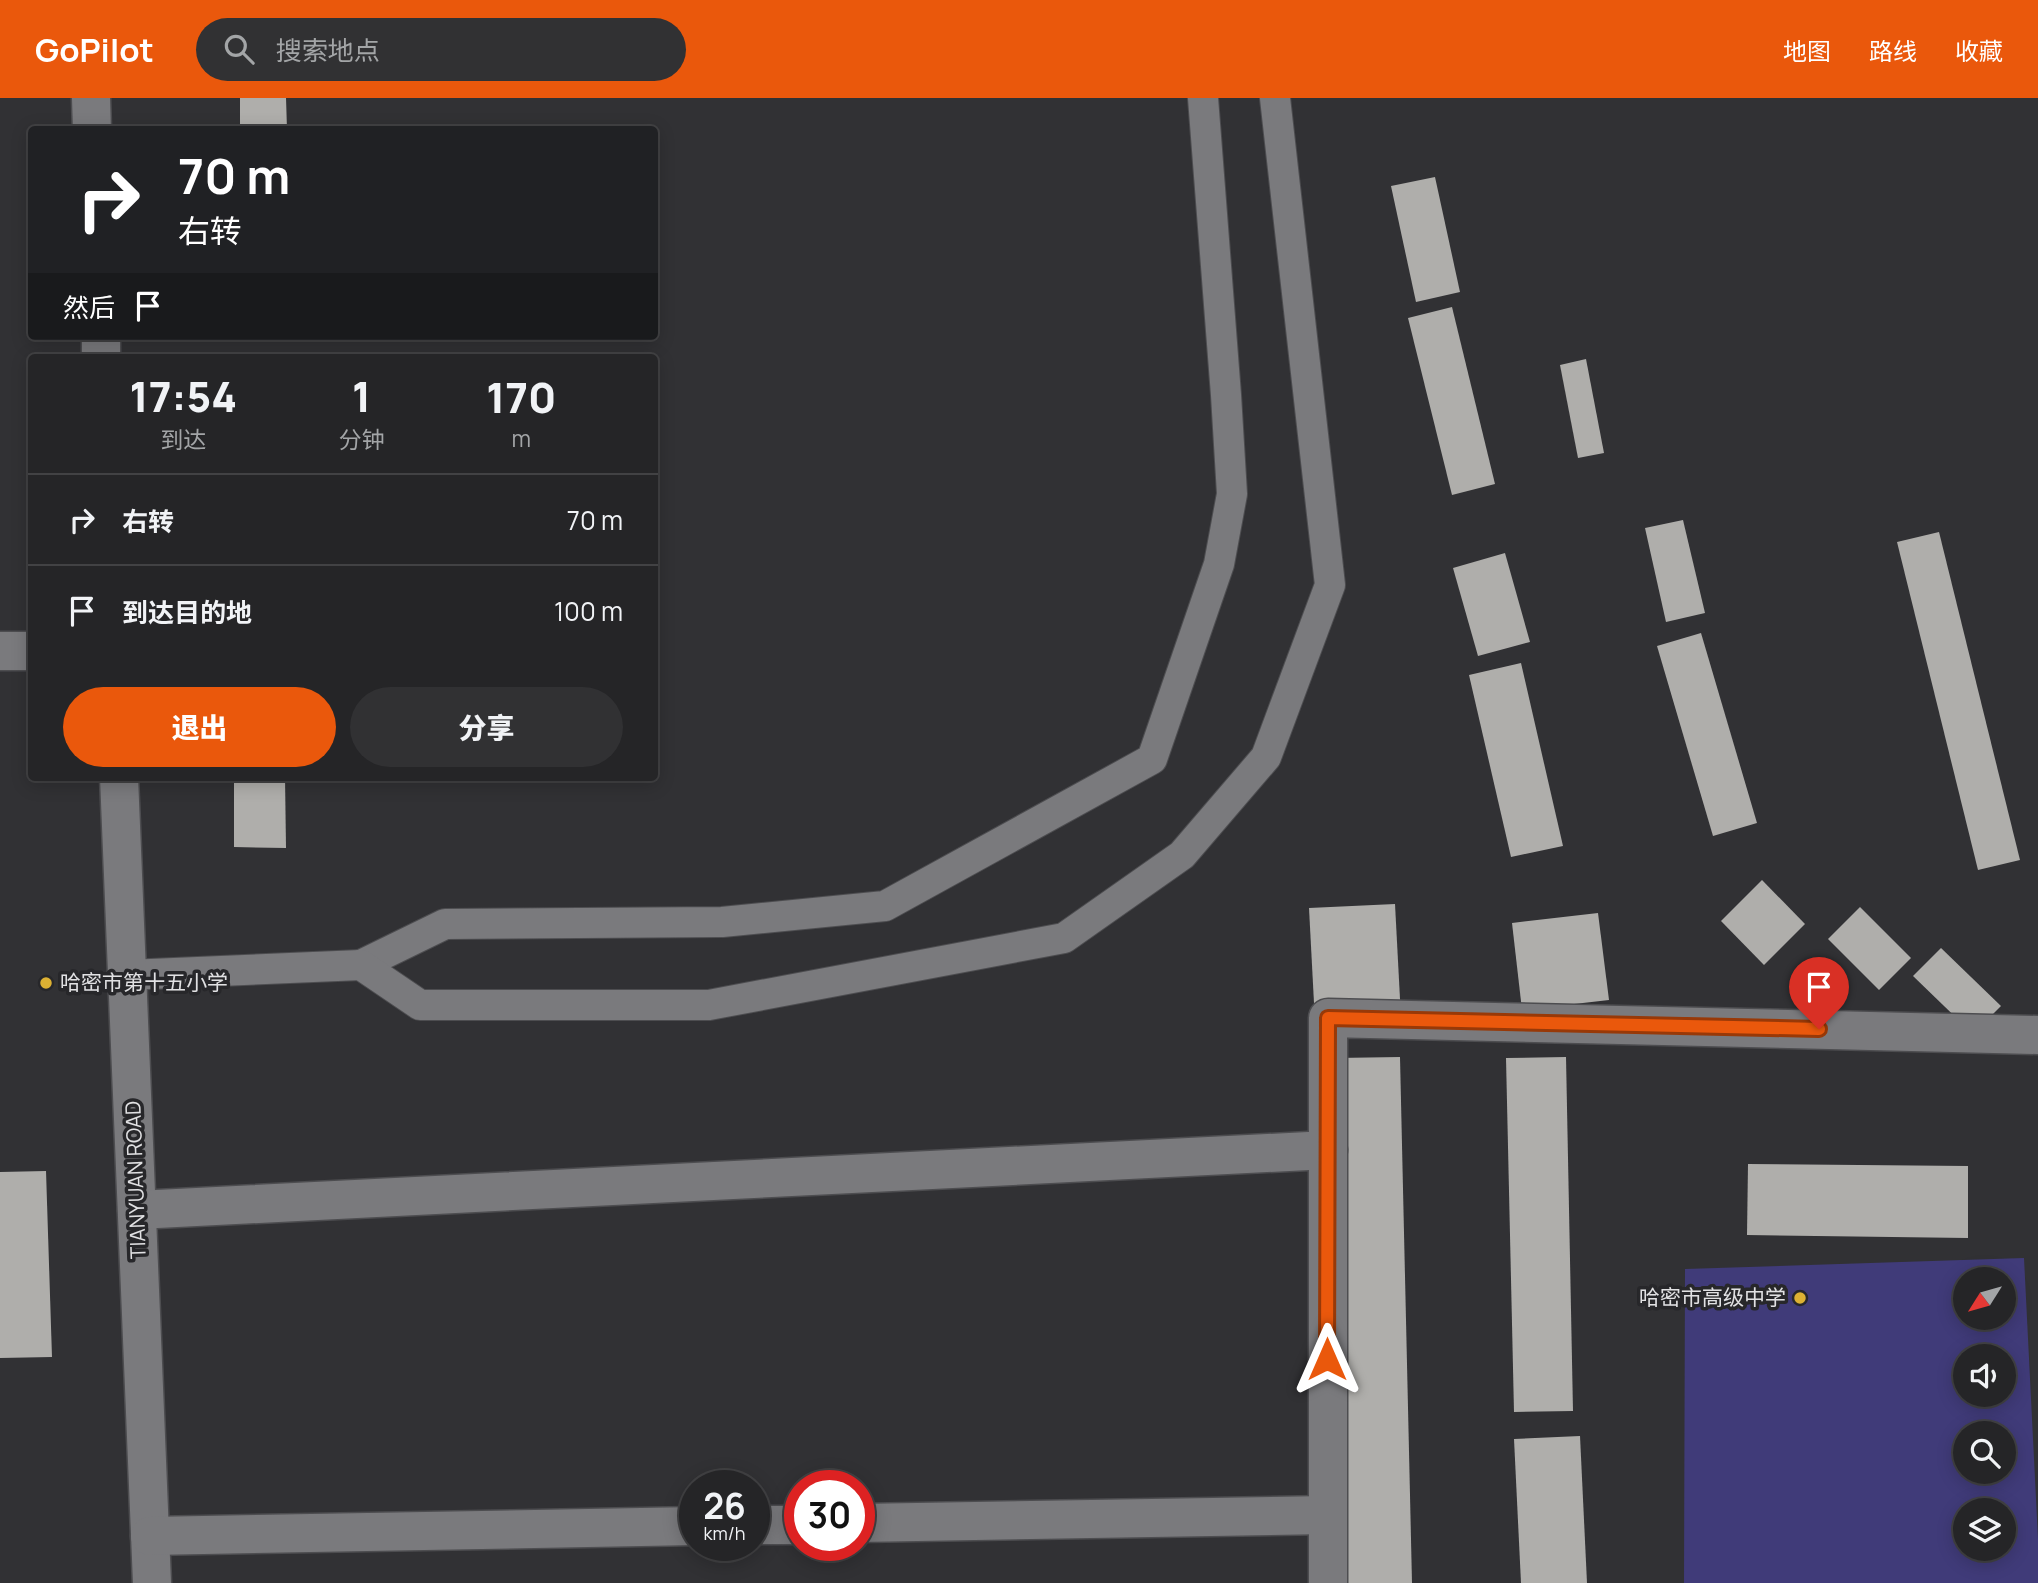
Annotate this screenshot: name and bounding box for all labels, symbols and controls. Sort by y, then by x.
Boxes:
search box [196,18,686,81]
text: GoPilot [35,27,154,72]
icon: search [220,30,258,68]
text: 搜索地点 [276,32,380,68]
text: 地图 [1783,34,1831,67]
text: 路线 [1869,34,1917,67]
text: 收藏 [1955,34,2003,67]
text: 70 m [178,142,290,209]
icon: right [63,154,154,245]
text: 右转 [178,209,242,253]
icon: arrive [129,287,167,325]
text: 然后 [63,289,115,325]
text: 17:54 [130,367,237,425]
text: 1 [352,367,371,425]
text: 170 [486,368,556,426]
text: m [512,422,531,454]
text: 到达 [160,423,206,455]
text: 分钟 [339,423,385,455]
icon: right [63,501,101,539]
text: 70 m [567,502,623,538]
text: 右转 [122,503,174,539]
icon: arrive [63,592,101,630]
text: 100 m [554,593,623,629]
text: 到达目的地 [122,594,252,630]
button: 退出 [63,687,336,767]
button: 分享 [350,687,623,767]
pin [1789,957,1849,1029]
place label: 哈密市第十五小学 [60,968,228,996]
icon: arrive [1800,968,1838,1006]
marker: 哈密市第十五小学 [38,975,54,991]
street label: TIANYUAN ROAD [118,1100,152,1260]
north arrow [1953,1267,2016,1330]
map controls [1953,1267,2016,1561]
place label: 哈密市高级中学 [1639,1283,1786,1311]
marker: 哈密市高级中学 [1792,1290,1808,1306]
position arrow [1290,1322,1364,1396]
button: sound [1953,1344,2016,1407]
button: search [1953,1421,2016,1484]
speed limit sign: 30 [784,1470,875,1561]
text: 26 [703,1482,746,1530]
button: layers [1953,1498,2016,1561]
text: km/h [704,1521,745,1545]

